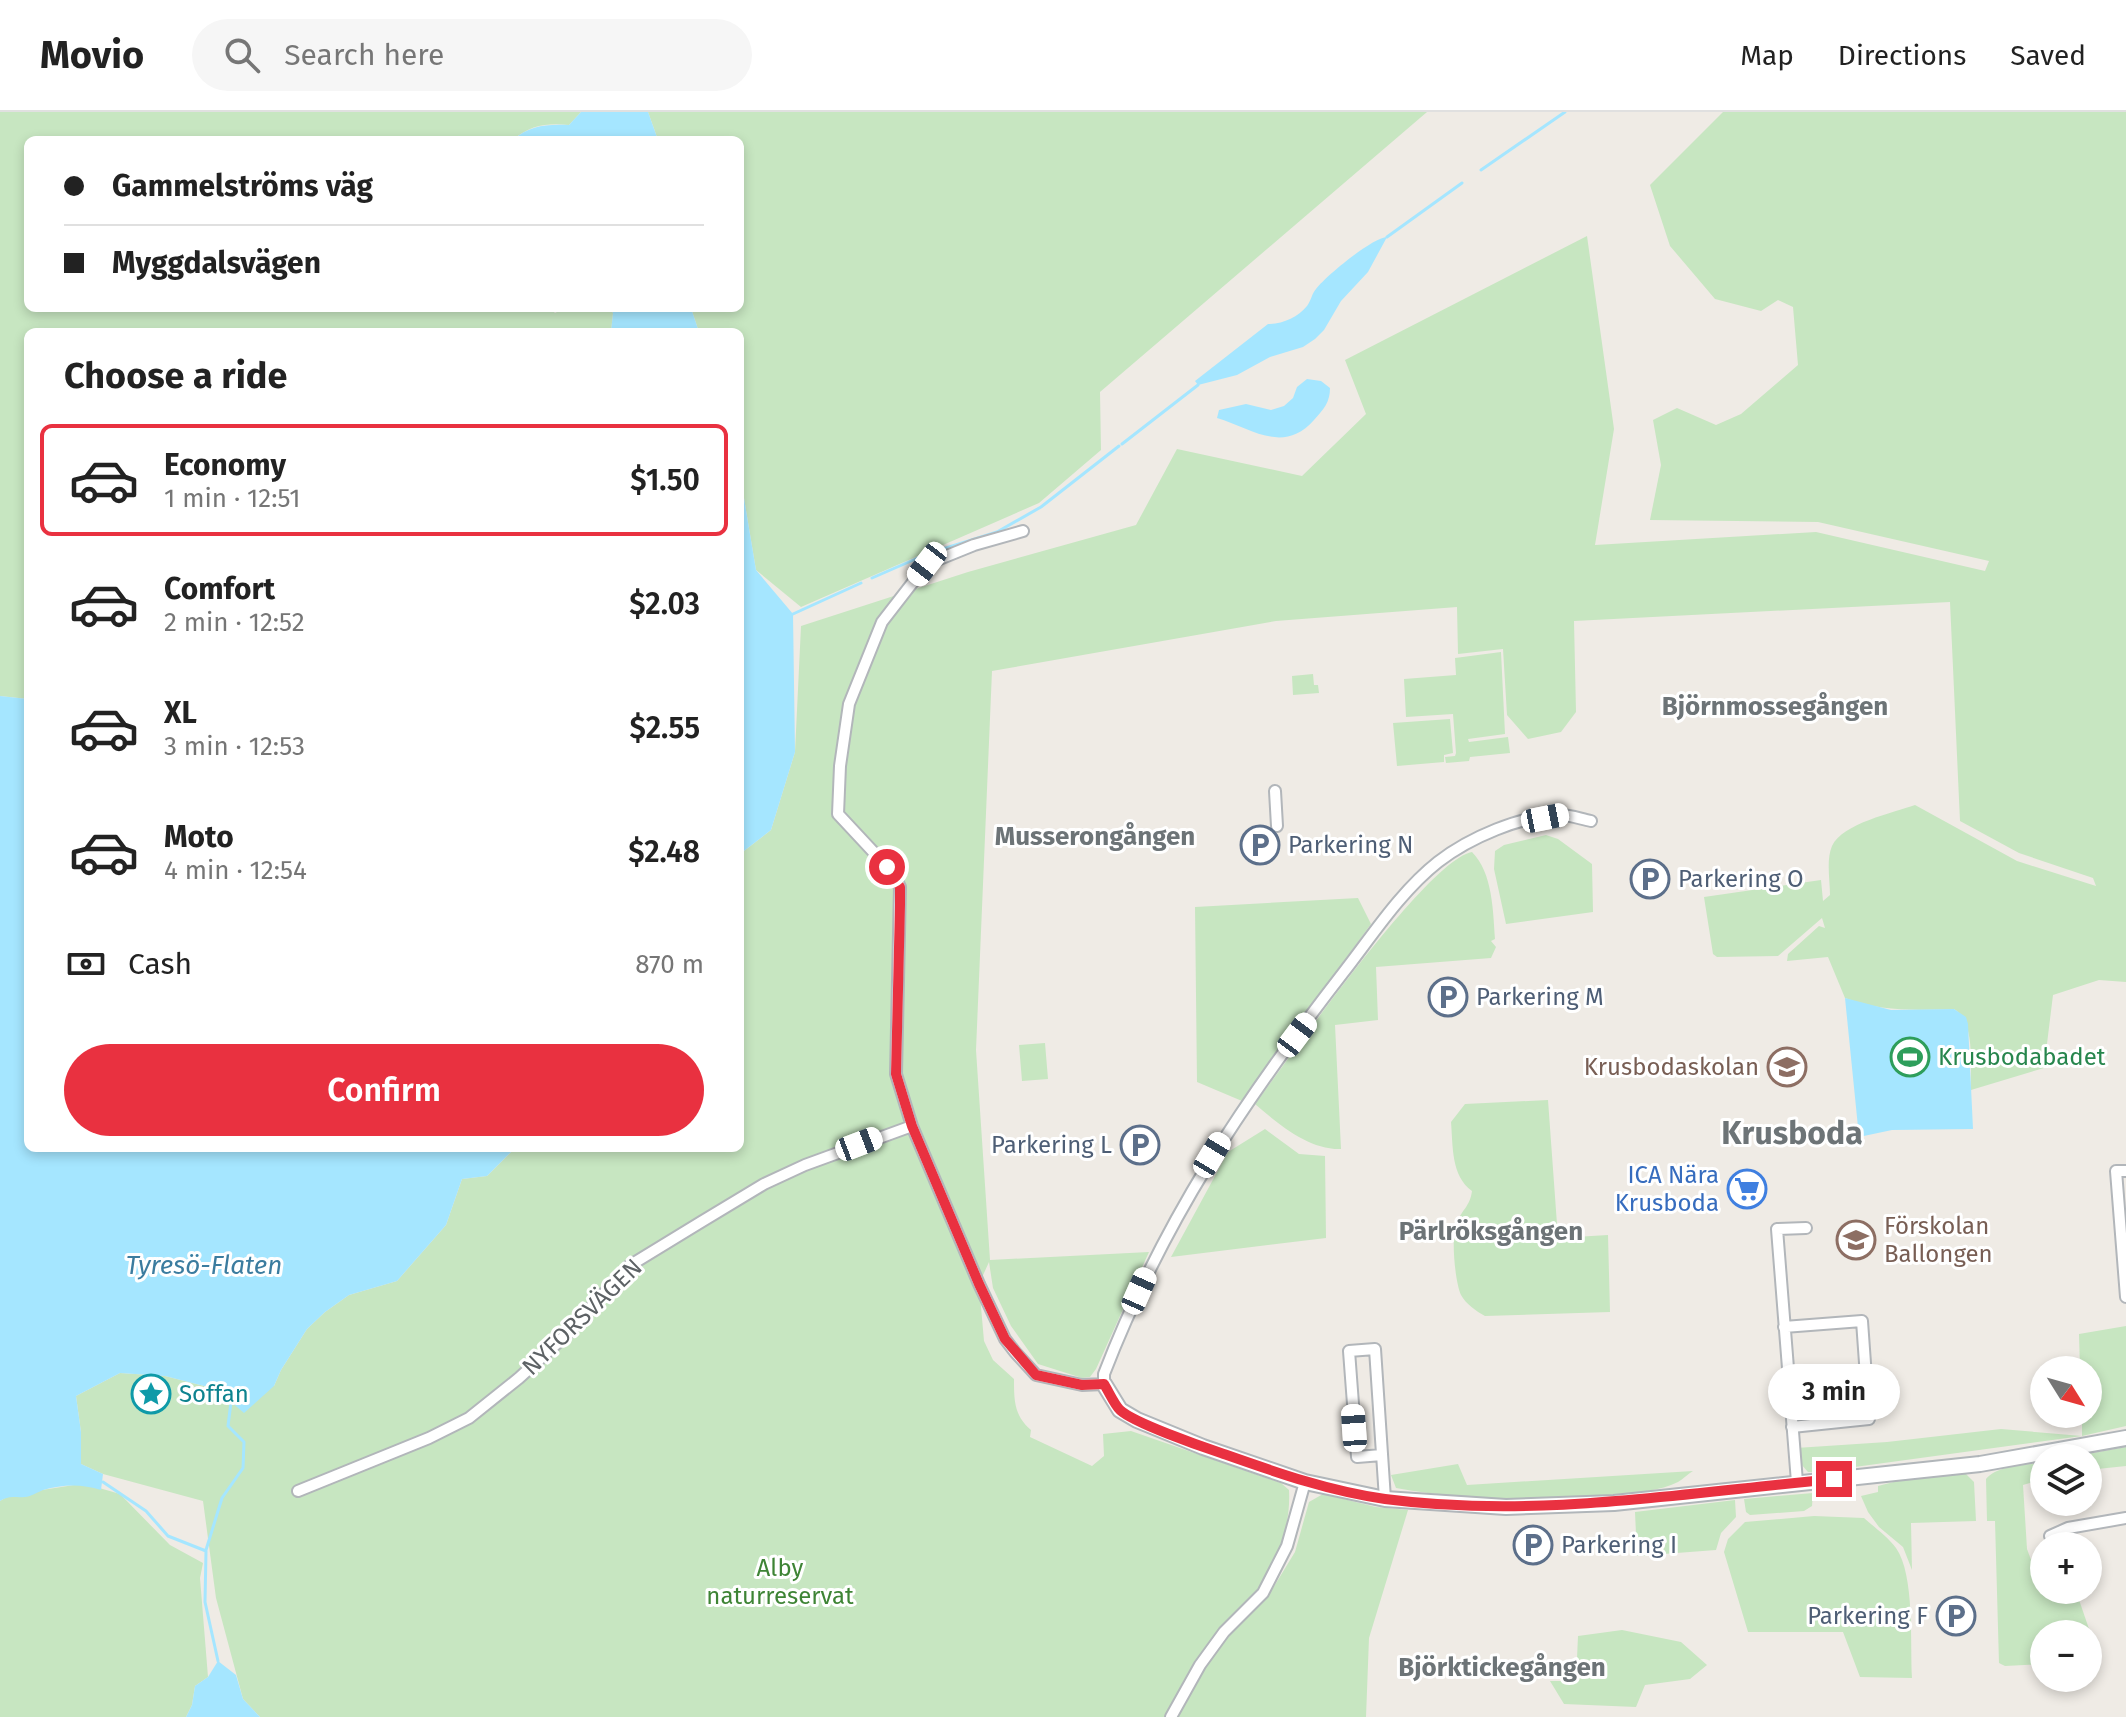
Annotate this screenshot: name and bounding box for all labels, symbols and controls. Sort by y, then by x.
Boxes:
search box [192,19,752,91]
text: Movio [40,32,144,78]
icon: search [220,33,264,77]
text: Search here [284,37,444,73]
text: Map [1740,39,1794,72]
text: Directions [1838,39,1966,72]
text: Saved [2010,39,2086,72]
text: Gammelströms väg [112,168,373,204]
text: Myggdalsvägen [112,245,321,281]
text: Choose a ride [64,354,287,398]
icon: car [68,444,140,516]
text: Economy [164,447,286,483]
text: $1.50 [630,462,700,498]
text: 1 min · 12:51 [164,483,300,514]
car [903,538,951,590]
icon: car [68,568,140,640]
text: Comfort [164,571,275,607]
text: $2.03 [629,586,700,622]
text: 2 min · 12:52 [164,607,305,638]
district label: Björnmossegången [1662,691,1888,722]
icon: car [68,692,140,764]
text: XL [164,695,197,731]
text: $2.55 [630,710,700,746]
text: 3 min · 12:53 [164,731,305,762]
car [1519,802,1571,834]
icon: car [68,816,140,888]
text: Moto [164,819,234,855]
district label: Musserongången [995,821,1195,852]
parking icon: Parkering N [1239,824,1281,866]
place label: Parkering N [1288,831,1413,859]
text: $2.48 [628,834,700,870]
route start [869,849,905,885]
text: 4 min · 12:54 [164,855,307,886]
parking icon: Parkering O [1629,858,1671,900]
place label: Parkering O [1678,865,1804,893]
icon: cash [64,942,108,986]
text: Cash [128,946,192,982]
text: 870 m [635,949,704,980]
parking icon: Parkering M [1427,976,1469,1018]
place label: Parkering M [1476,983,1604,1011]
car [1273,1009,1321,1061]
sports icon: Krusbodabadet [1889,1036,1931,1078]
place label: Krusbodabadet [1938,1043,2106,1071]
button: Confirm [64,1044,704,1136]
school or university icon: Krusbodaskolan [1766,1046,1808,1088]
place label: Krusbodaskolan [1584,1053,1759,1081]
district label: Krusboda [1721,1114,1863,1152]
car [832,1124,886,1164]
parking icon: Parkering L [1119,1124,1161,1166]
car [1189,1128,1235,1182]
place label: Parkering L [991,1131,1112,1159]
place label: ICA Nära Krusboda [1615,1161,1719,1217]
supermarket icon: ICA Nära Krusboda [1726,1168,1768,1210]
place label: Förskolan Ballongen [1884,1212,1993,1268]
district label: Pärlröksgången [1399,1216,1583,1247]
school or university icon: Förskolan Ballongen [1835,1219,1877,1261]
water label: Tyresö-Flaten [126,1250,282,1281]
street label: NYFORSVÄGEN [516,1253,648,1381]
car [1118,1264,1160,1318]
north arrow [2030,1356,2102,1428]
map controls [2030,1356,2102,1692]
callout: 3 min [1768,1363,1900,1419]
place icon: Soffan [130,1373,172,1415]
text: 3 min [1802,1376,1866,1407]
place label: Soffan [179,1380,249,1408]
car [1340,1403,1368,1453]
button: layers [2030,1444,2102,1516]
route end [1816,1461,1852,1497]
parking icon: Parkering I [1512,1524,1554,1566]
place label: Parkering I [1561,1531,1677,1559]
button: + [2030,1532,2102,1604]
park label: Alby naturreservat [706,1554,854,1610]
parking icon: Parkering F [1935,1595,1977,1637]
place label: Parkering F [1807,1602,1928,1630]
button: − [2030,1620,2102,1692]
district label: Björktickegången [1398,1652,1606,1683]

